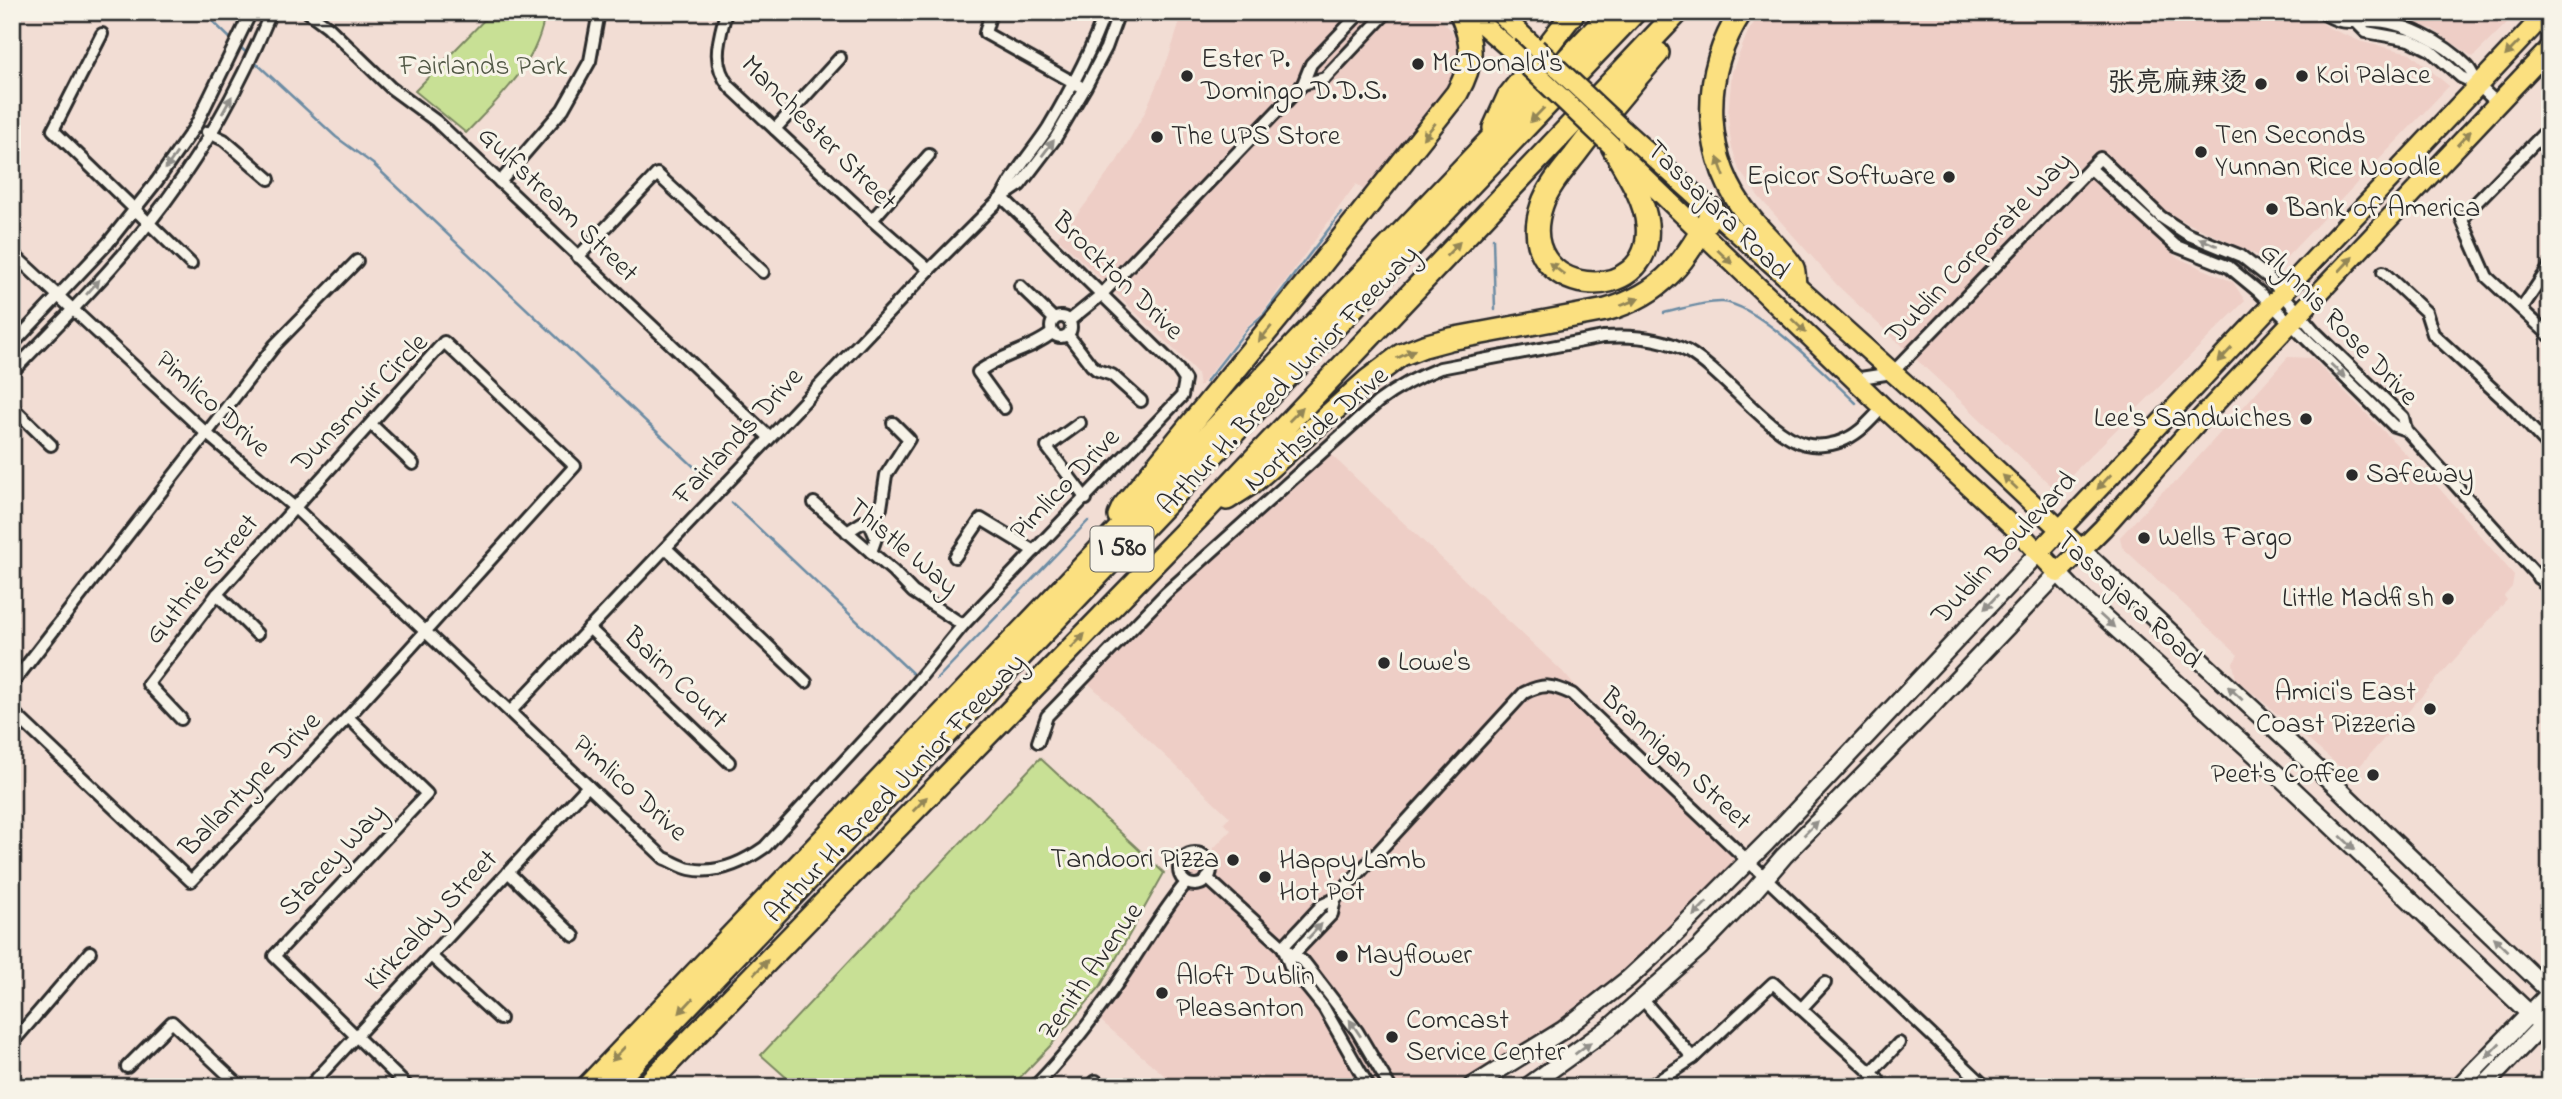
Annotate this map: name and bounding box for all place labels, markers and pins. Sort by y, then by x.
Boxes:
place label: Ester P. Domingo D.D.S. [1200,40,1387,113]
place label: McDonald's [1432,44,1563,85]
marker: McDonald's [1410,56,1426,72]
place label: Koi Palace [2316,56,2431,97]
place label: 张亮麻辣烫 [2107,64,2247,105]
marker: Ester P. Domingo D.D.S. [1179,68,1195,84]
marker: Koi Palace [2294,68,2310,84]
marker: 张亮麻辣烫 [2253,76,2269,92]
place label: Ten Seconds Yunnan Rice Noodle [2215,116,2441,189]
place label: The UPS Store [1171,117,1341,158]
marker: The UPS Store [1149,129,1165,145]
marker: Ten Seconds Yunnan Rice Noodle [2193,144,2209,160]
place label: Epicor Software [1747,157,1935,198]
marker: Epicor Software [1941,169,1957,185]
place label: Bank of America [2285,189,2480,230]
marker: Bank of America [2264,201,2280,217]
place label: Lee's Sandwiches [2094,399,2292,440]
marker: Lee's Sandwiches [2298,411,2314,427]
place label: Safeway [2366,455,2474,496]
marker: Safeway [2344,467,2360,483]
place label: Wells Fargo [2158,518,2292,559]
marker: Wells Fargo [2136,530,2152,546]
place label: Little Madfish [2282,579,2434,620]
marker: Little Madfish [2440,591,2456,607]
place label: Lowe's [1398,643,1471,684]
marker: Lowe's [1376,655,1392,671]
place label: Amici's East Coast Pizzeria [2256,673,2416,746]
marker: Amici's East Coast Pizzeria [2422,701,2438,717]
place label: Peet's Coffee [2211,755,2359,796]
marker: Peet's Coffee [2365,767,2381,783]
place label: Tandoori Pizza [1050,840,1219,881]
place label: Happy Lamb Hot Pot [1279,841,1426,914]
marker: Tandoori Pizza [1225,852,1241,868]
marker: Happy Lamb Hot Pot [1257,869,1273,885]
place label: Mayflower [1356,936,1472,977]
marker: Mayflower [1334,948,1350,964]
place label: Aloft Dublin Pleasanton [1176,957,1315,1030]
marker: Aloft Dublin Pleasanton [1154,985,1170,1001]
place label: Comcast Service Center [1406,1001,1566,1074]
marker: Comcast Service Center [1384,1029,1400,1045]

